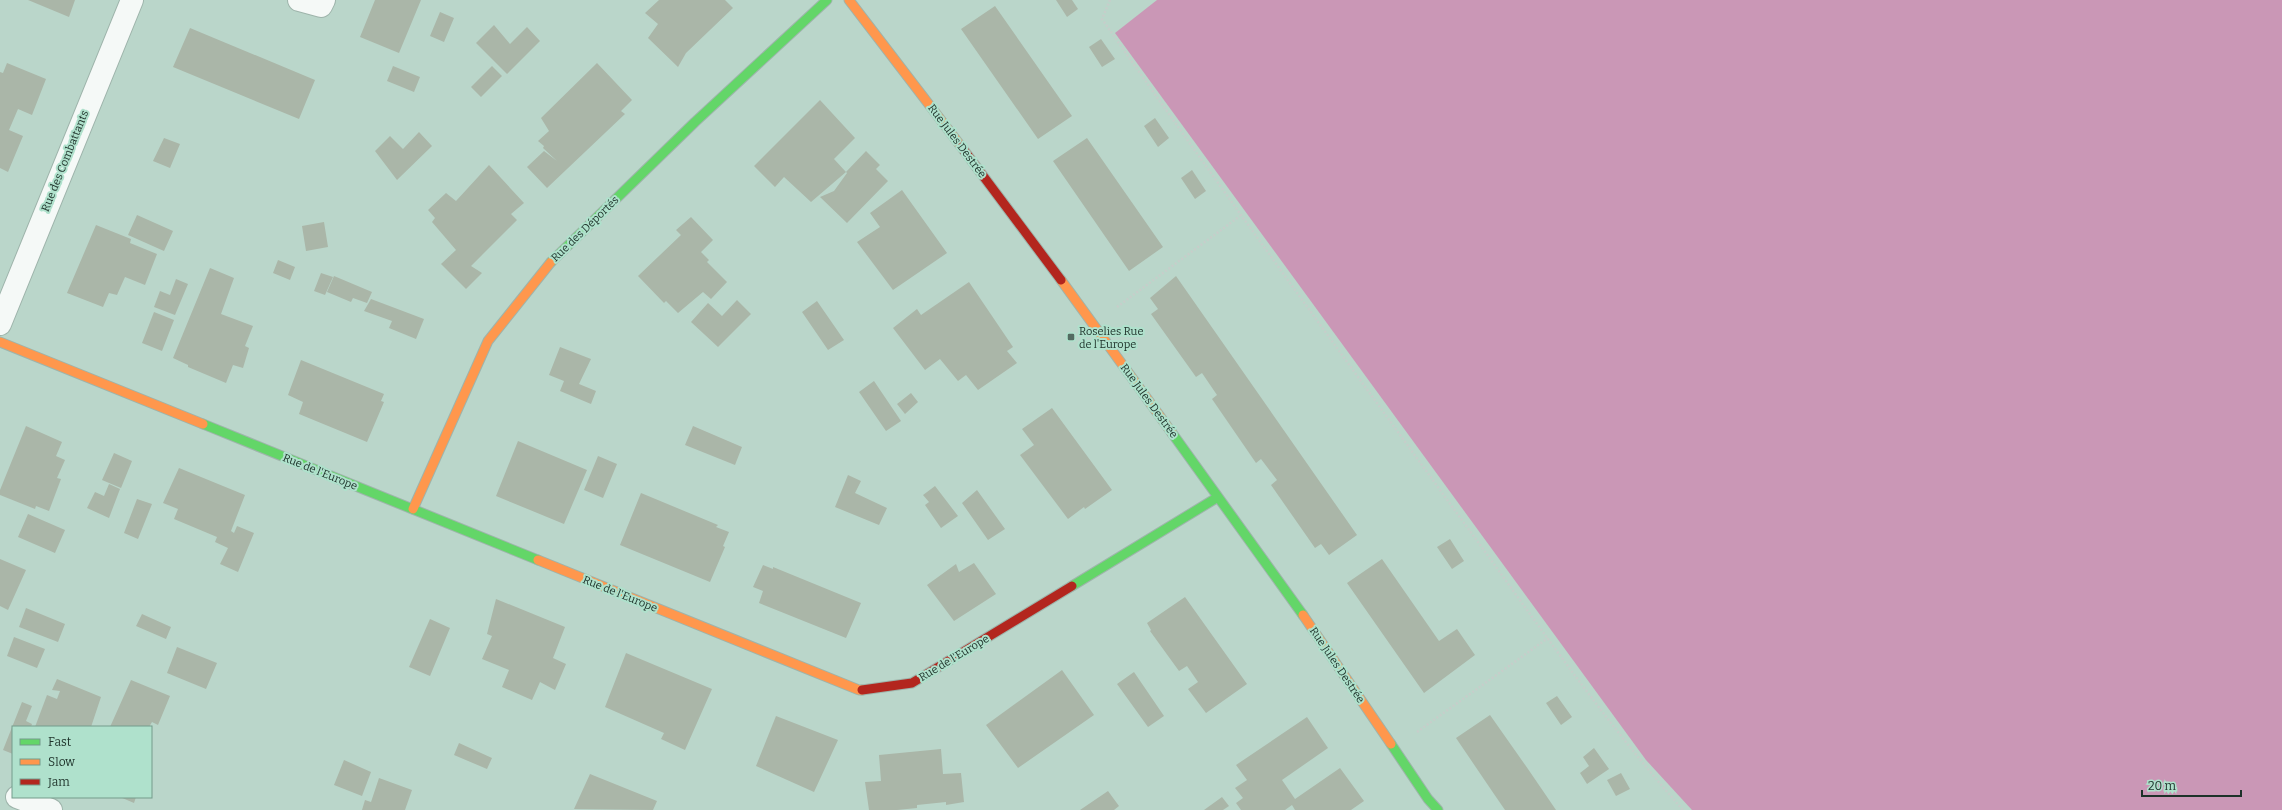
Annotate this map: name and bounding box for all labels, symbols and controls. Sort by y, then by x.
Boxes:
street label: Rue Jules Destrée [925,102,989,180]
street label: Rue des Combattants [39,108,91,214]
street label: Rue des Déportés [549,193,621,265]
place label: Roselies Rue de l'Europe [1079,325,1143,351]
marker: Roselies Rue de l'Europe [1066,332,1076,342]
street label: Rue Jules Destrée [1118,361,1180,441]
street label: Rue de l'Europe [281,451,359,493]
street label: Rue de l'Europe [581,573,659,615]
street label: Rue Jules Destrée [1307,625,1367,705]
street label: Rue de l'Europe [917,632,991,684]
legend [12,726,152,798]
text: Fast [48,735,72,749]
text: Slow [48,755,75,769]
scale bar [2142,772,2241,798]
text: Jam [47,775,70,789]
text: 20 m [2148,779,2177,793]

